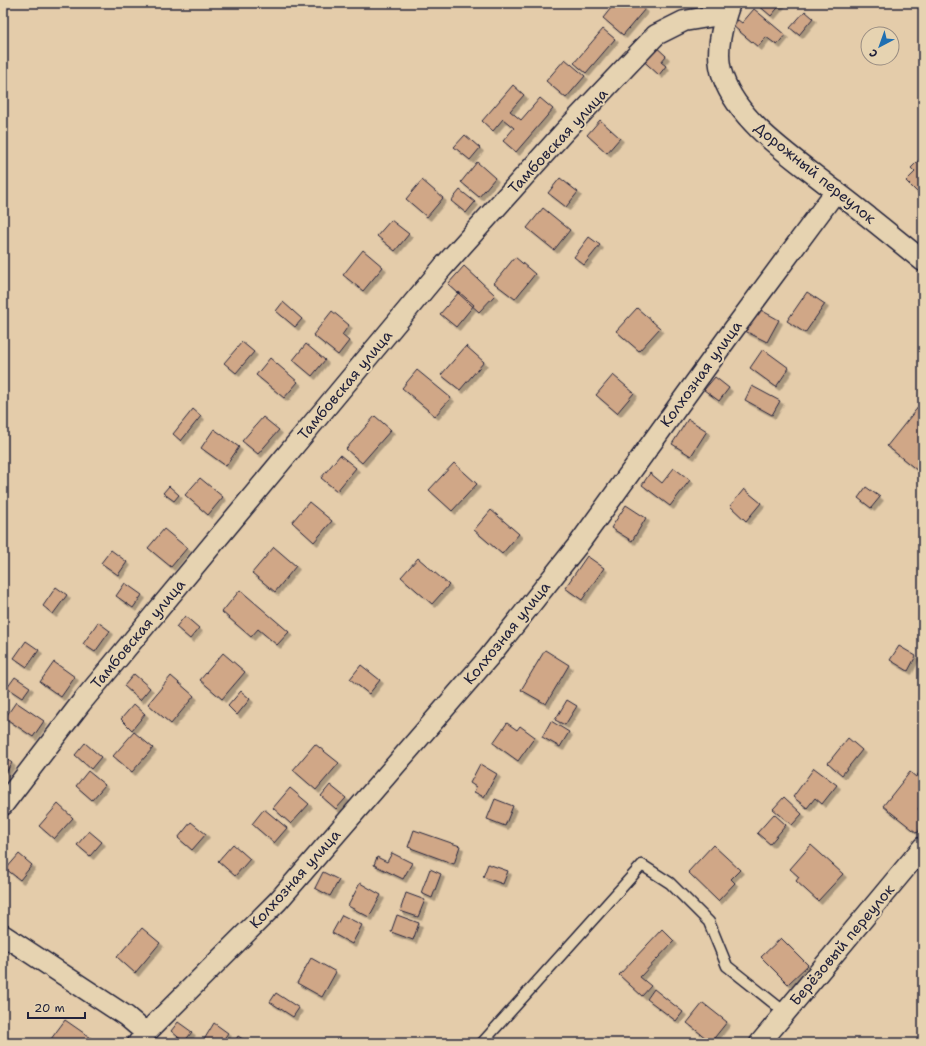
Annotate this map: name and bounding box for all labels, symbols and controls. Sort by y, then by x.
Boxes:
north arrow [860,26,900,66]
text: С [866,45,881,61]
street label: Тамбовская улица [504,83,613,198]
street label: Дорожный переулок [750,118,880,228]
street label: Колхозная улица [656,316,747,431]
street label: Тамбовская улица [293,325,397,444]
street label: Тамбовская улица [86,574,190,693]
street label: Колхозная улица [459,577,555,689]
street label: Колхозная улица [245,825,345,933]
street label: Берёзовый переулок [785,880,899,1010]
scale bar [28,994,85,1020]
text: 20 m [34,1000,65,1016]

